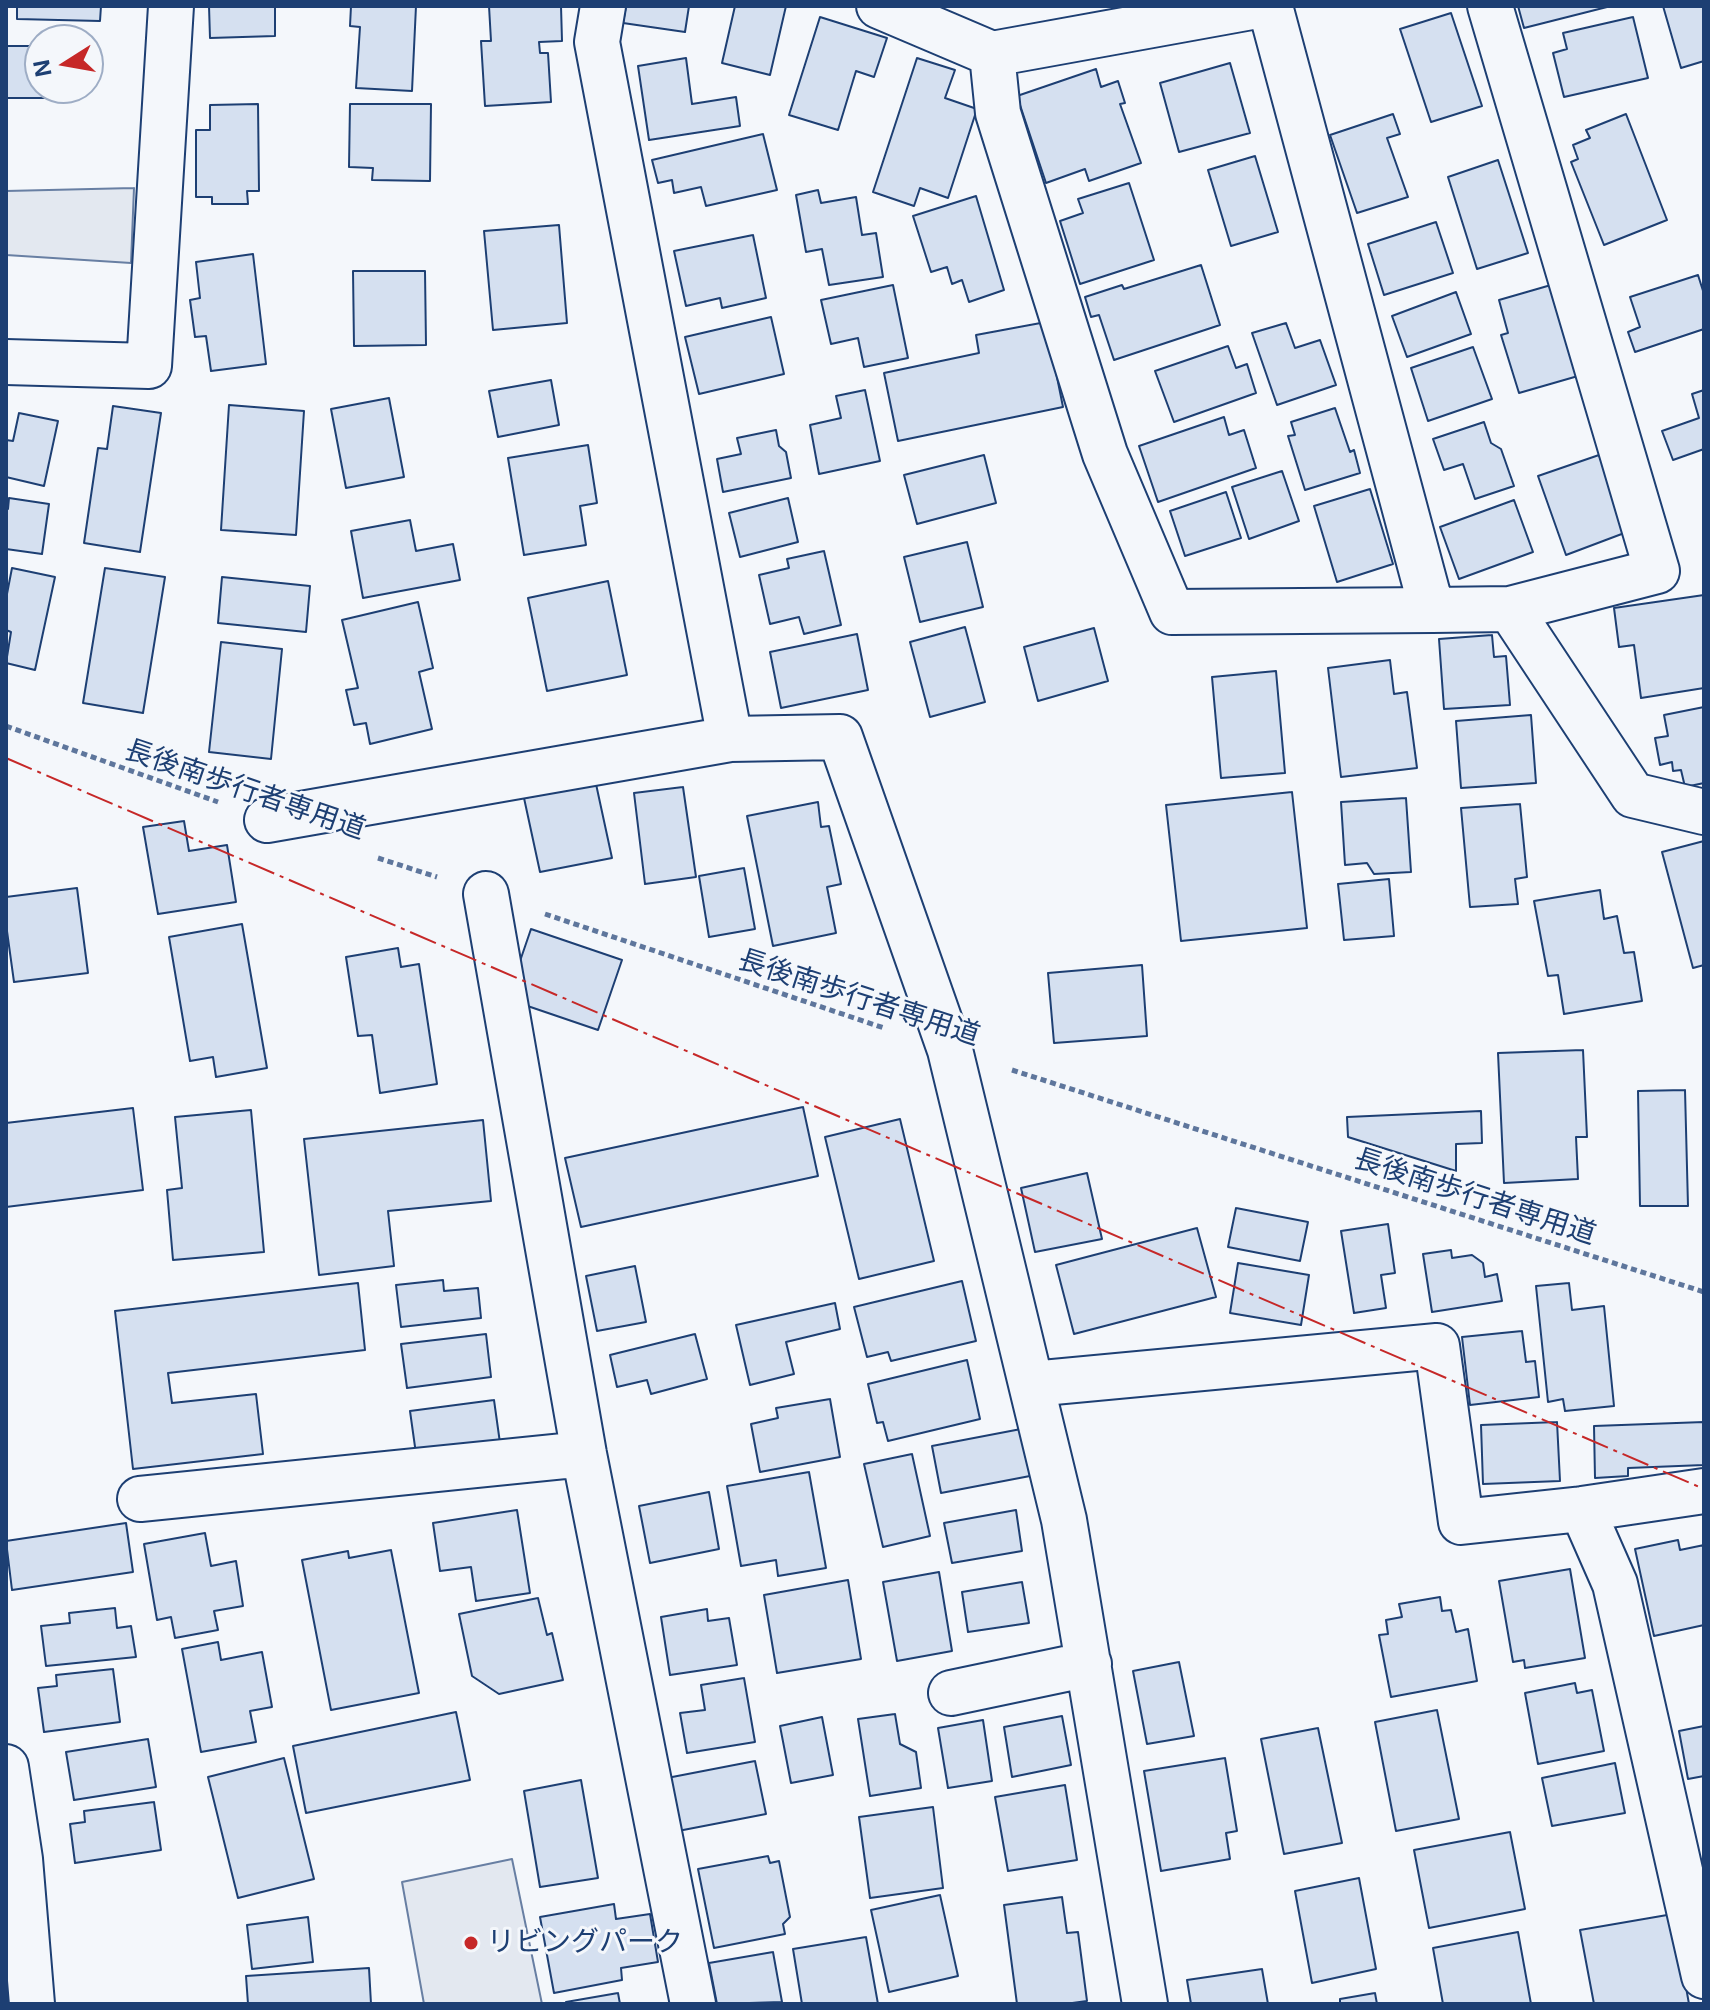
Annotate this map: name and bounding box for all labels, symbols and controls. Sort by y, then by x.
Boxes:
north arrow [24,24,104,104]
text: N [28,57,57,79]
street label: 長後南歩行者専用道 [120,733,370,847]
street label: 長後南歩行者専用道 [734,943,984,1053]
street label: 長後南歩行者専用道 [1350,1142,1600,1252]
place label: リビングパーク [487,1926,683,1960]
marker: リビングパーク [462,1934,480,1952]

